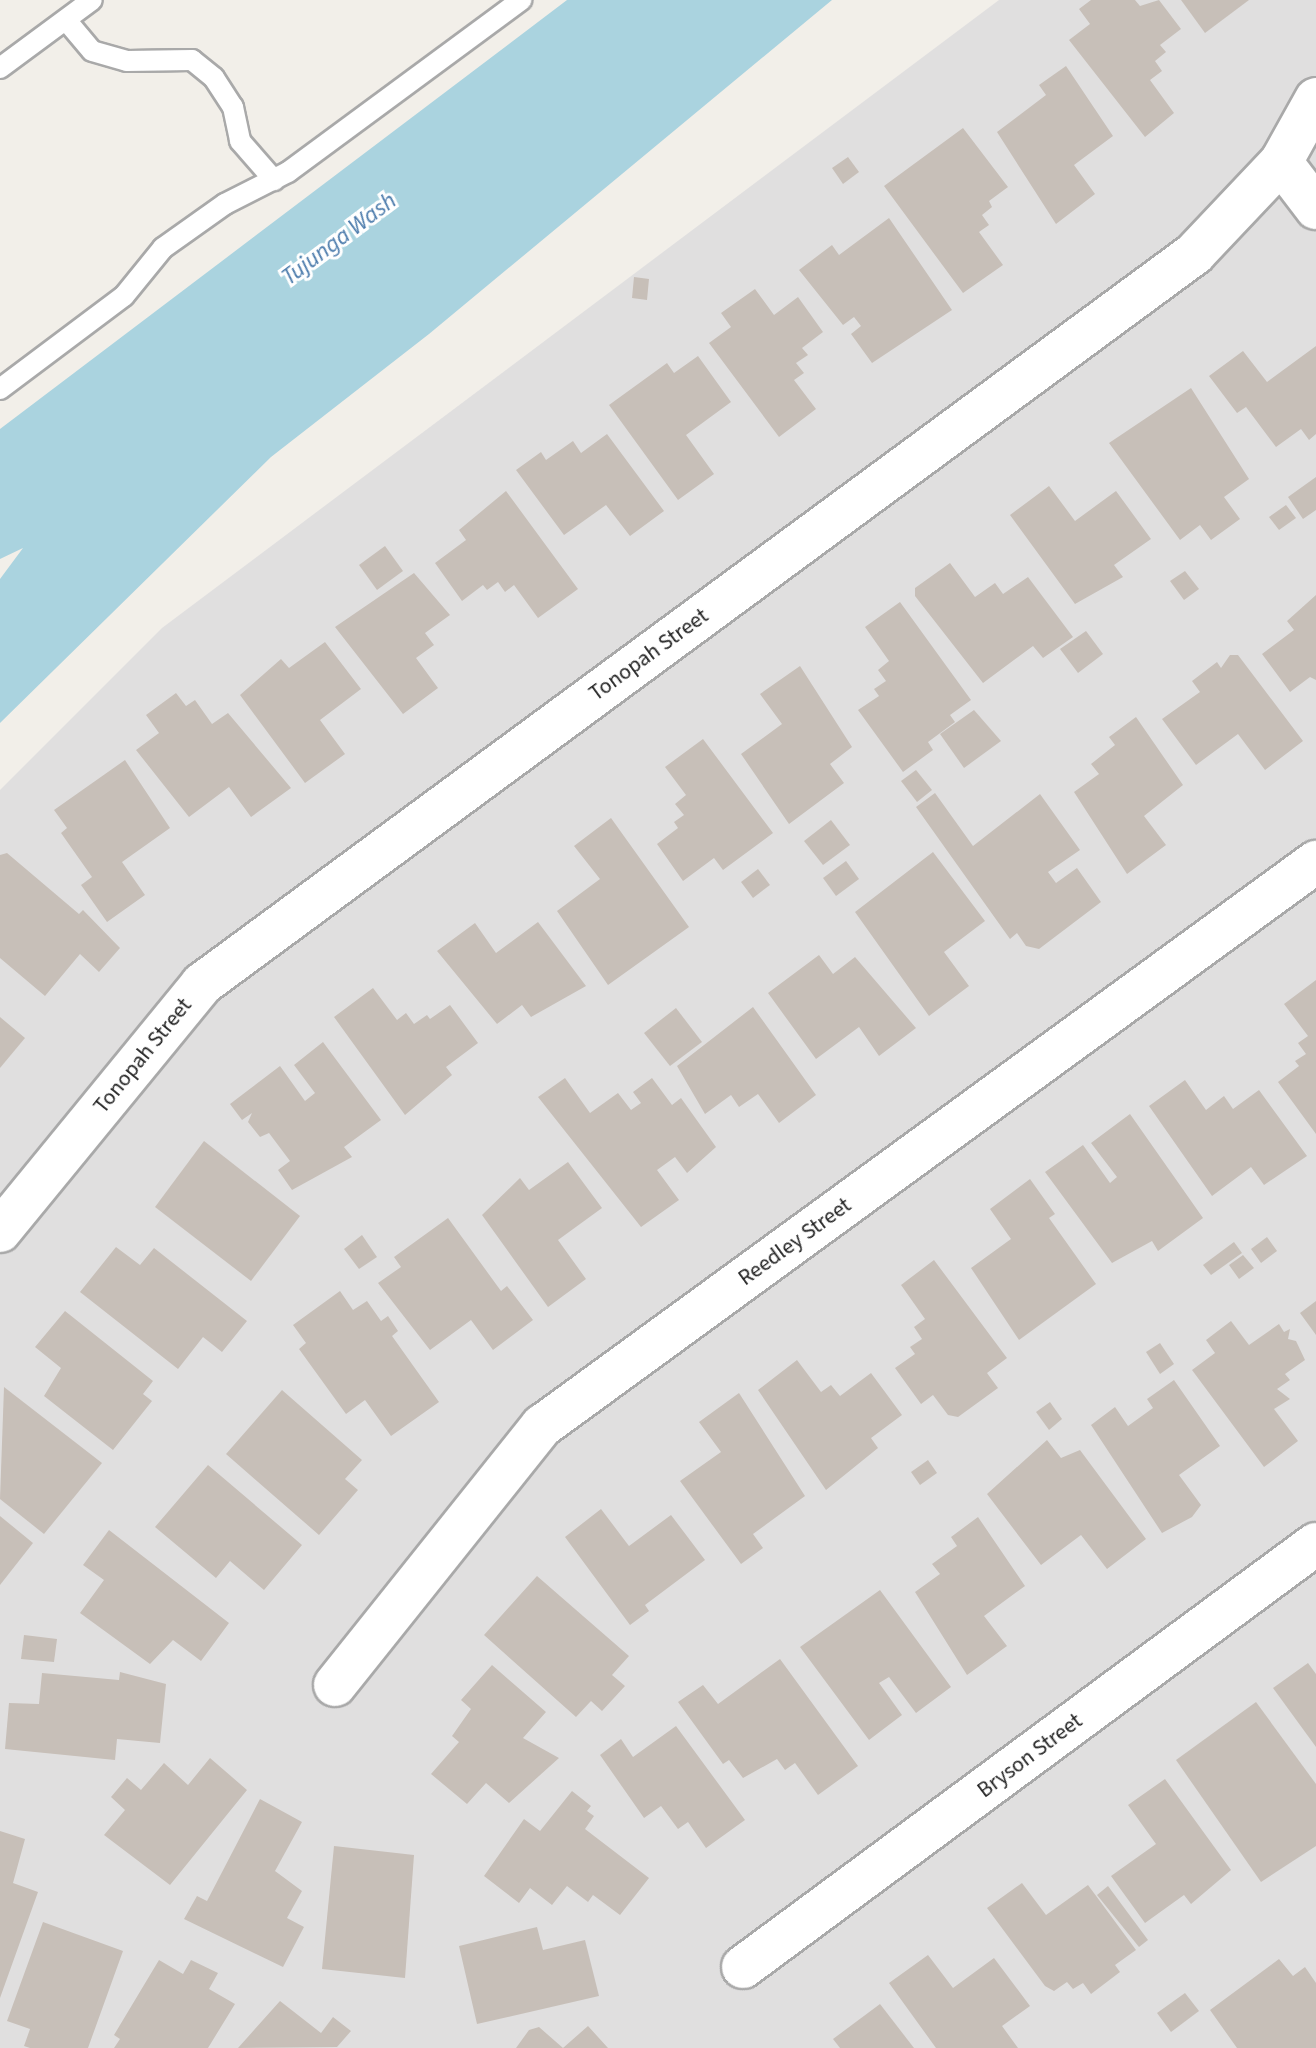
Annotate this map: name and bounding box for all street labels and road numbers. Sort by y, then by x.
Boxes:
street label: Tonopah Street [584,603,714,707]
street label: Tonopah Street [88,993,198,1119]
street label: Reedley Street [734,1192,856,1292]
street label: Bryson Street [973,1708,1087,1804]

